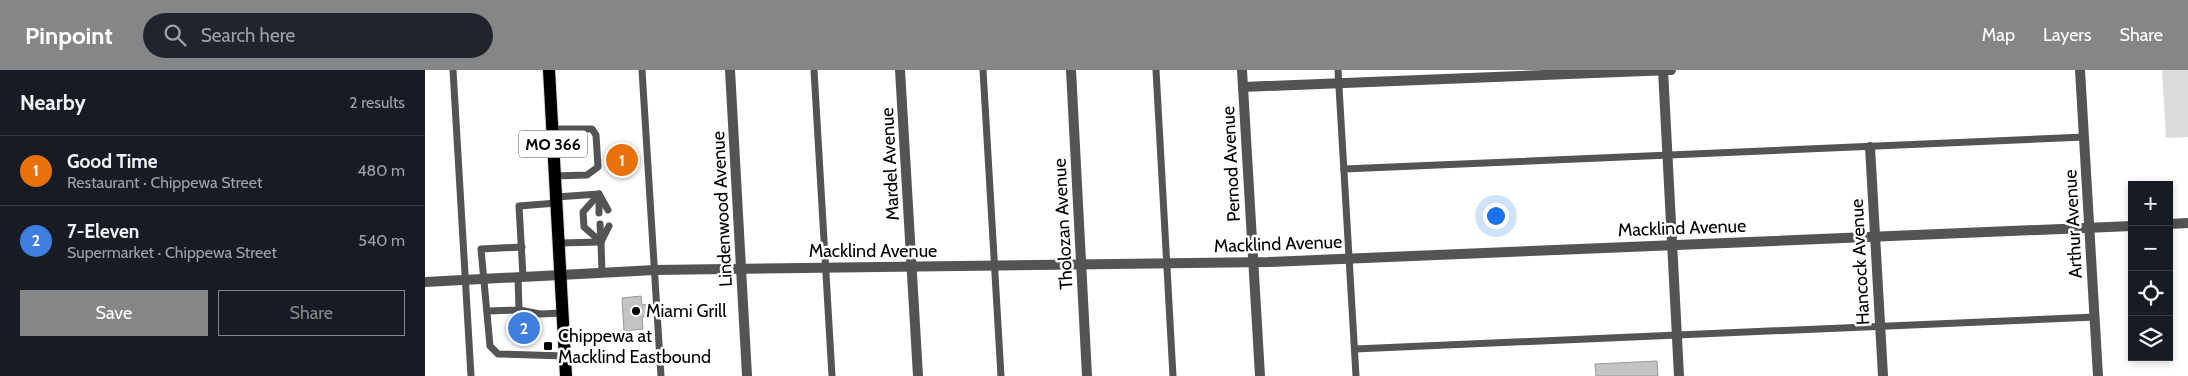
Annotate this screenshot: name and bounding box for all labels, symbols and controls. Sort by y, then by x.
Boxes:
search box [143,13,493,58]
text: Pinpoint [25,21,113,50]
icon: search [161,21,189,49]
text: Search here [201,24,295,47]
text: Map [1982,24,2015,46]
text: Layers [2043,24,2092,46]
text: Share [2120,24,2163,46]
text: Nearby [20,90,86,115]
text: 2 results [349,93,405,112]
street label: Pernod Avenue [1217,105,1245,223]
street label: Mardel Avenue [876,107,904,221]
road number: MO 366 [519,131,587,158]
street label: Lindenwood Avenue [707,131,737,287]
pin: 1 [606,141,638,179]
text: Good Time [67,150,158,173]
street label: Tholozan Avenue [1049,158,1077,290]
text: 1 [33,161,39,180]
text: 480 m [357,161,405,180]
street label: Arthur Avenue [2059,169,2087,279]
text: Restaurant · Chippewa Street [67,173,262,192]
map controls [2128,181,2173,361]
button: + [2128,181,2173,226]
street label: Hancock Avenue [1846,198,1874,326]
your location [1483,203,1509,229]
street label: Macklind Avenue [1617,215,1747,241]
text: 7-Eleven [67,220,139,243]
button: − [2128,226,2173,271]
text: 2 [32,231,40,250]
text: 540 m [358,231,405,250]
street label: Macklind Avenue [1213,231,1343,257]
street label: Macklind Avenue [809,240,937,262]
text: Supermarket · Chippewa Street [67,243,277,262]
button: locate [2128,271,2173,316]
button: Save [20,290,208,336]
button: Share [218,290,405,336]
place label: Miami Grill [646,300,727,322]
marker: Miami Grill [630,305,642,317]
pin: 2 [508,309,540,347]
button: layers [2128,316,2173,361]
place label: Chippewa at Macklind Eastbound [558,325,711,368]
marker: Chippewa at Macklind Eastbound [542,340,554,352]

